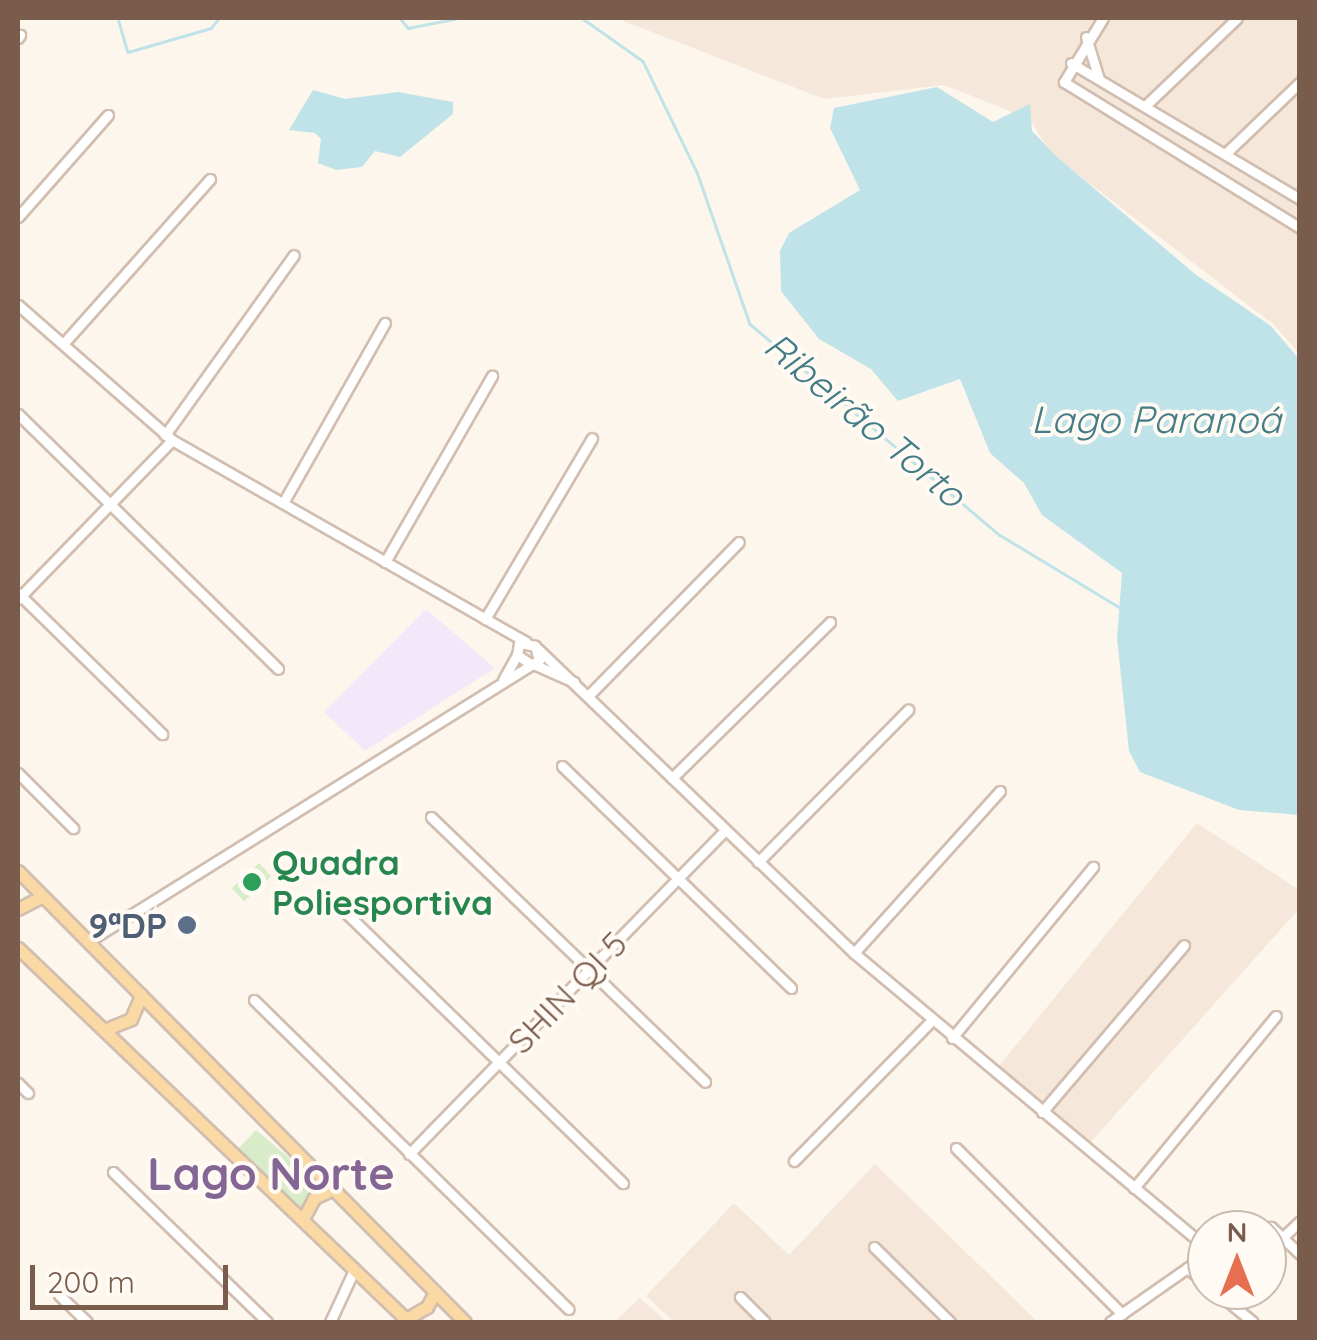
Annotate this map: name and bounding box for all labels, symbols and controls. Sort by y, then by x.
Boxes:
water label: Ribeirão Torto [755,323,975,517]
water label: Lago Paranoá [1031,397,1281,443]
place label: Quadra Poliesportiva [272,841,493,923]
marker: Quadra Poliesportiva [241,871,263,893]
place label: 9ªDP [89,904,167,946]
marker: 9ªDP [176,914,198,936]
street label: SHIN QI 5 [499,922,635,1062]
district label: Lago Norte [147,1147,395,1201]
north arrow [1187,1210,1287,1310]
text: N [1227,1214,1247,1249]
scale bar [35,1245,232,1307]
text: 200 m [47,1263,135,1301]

